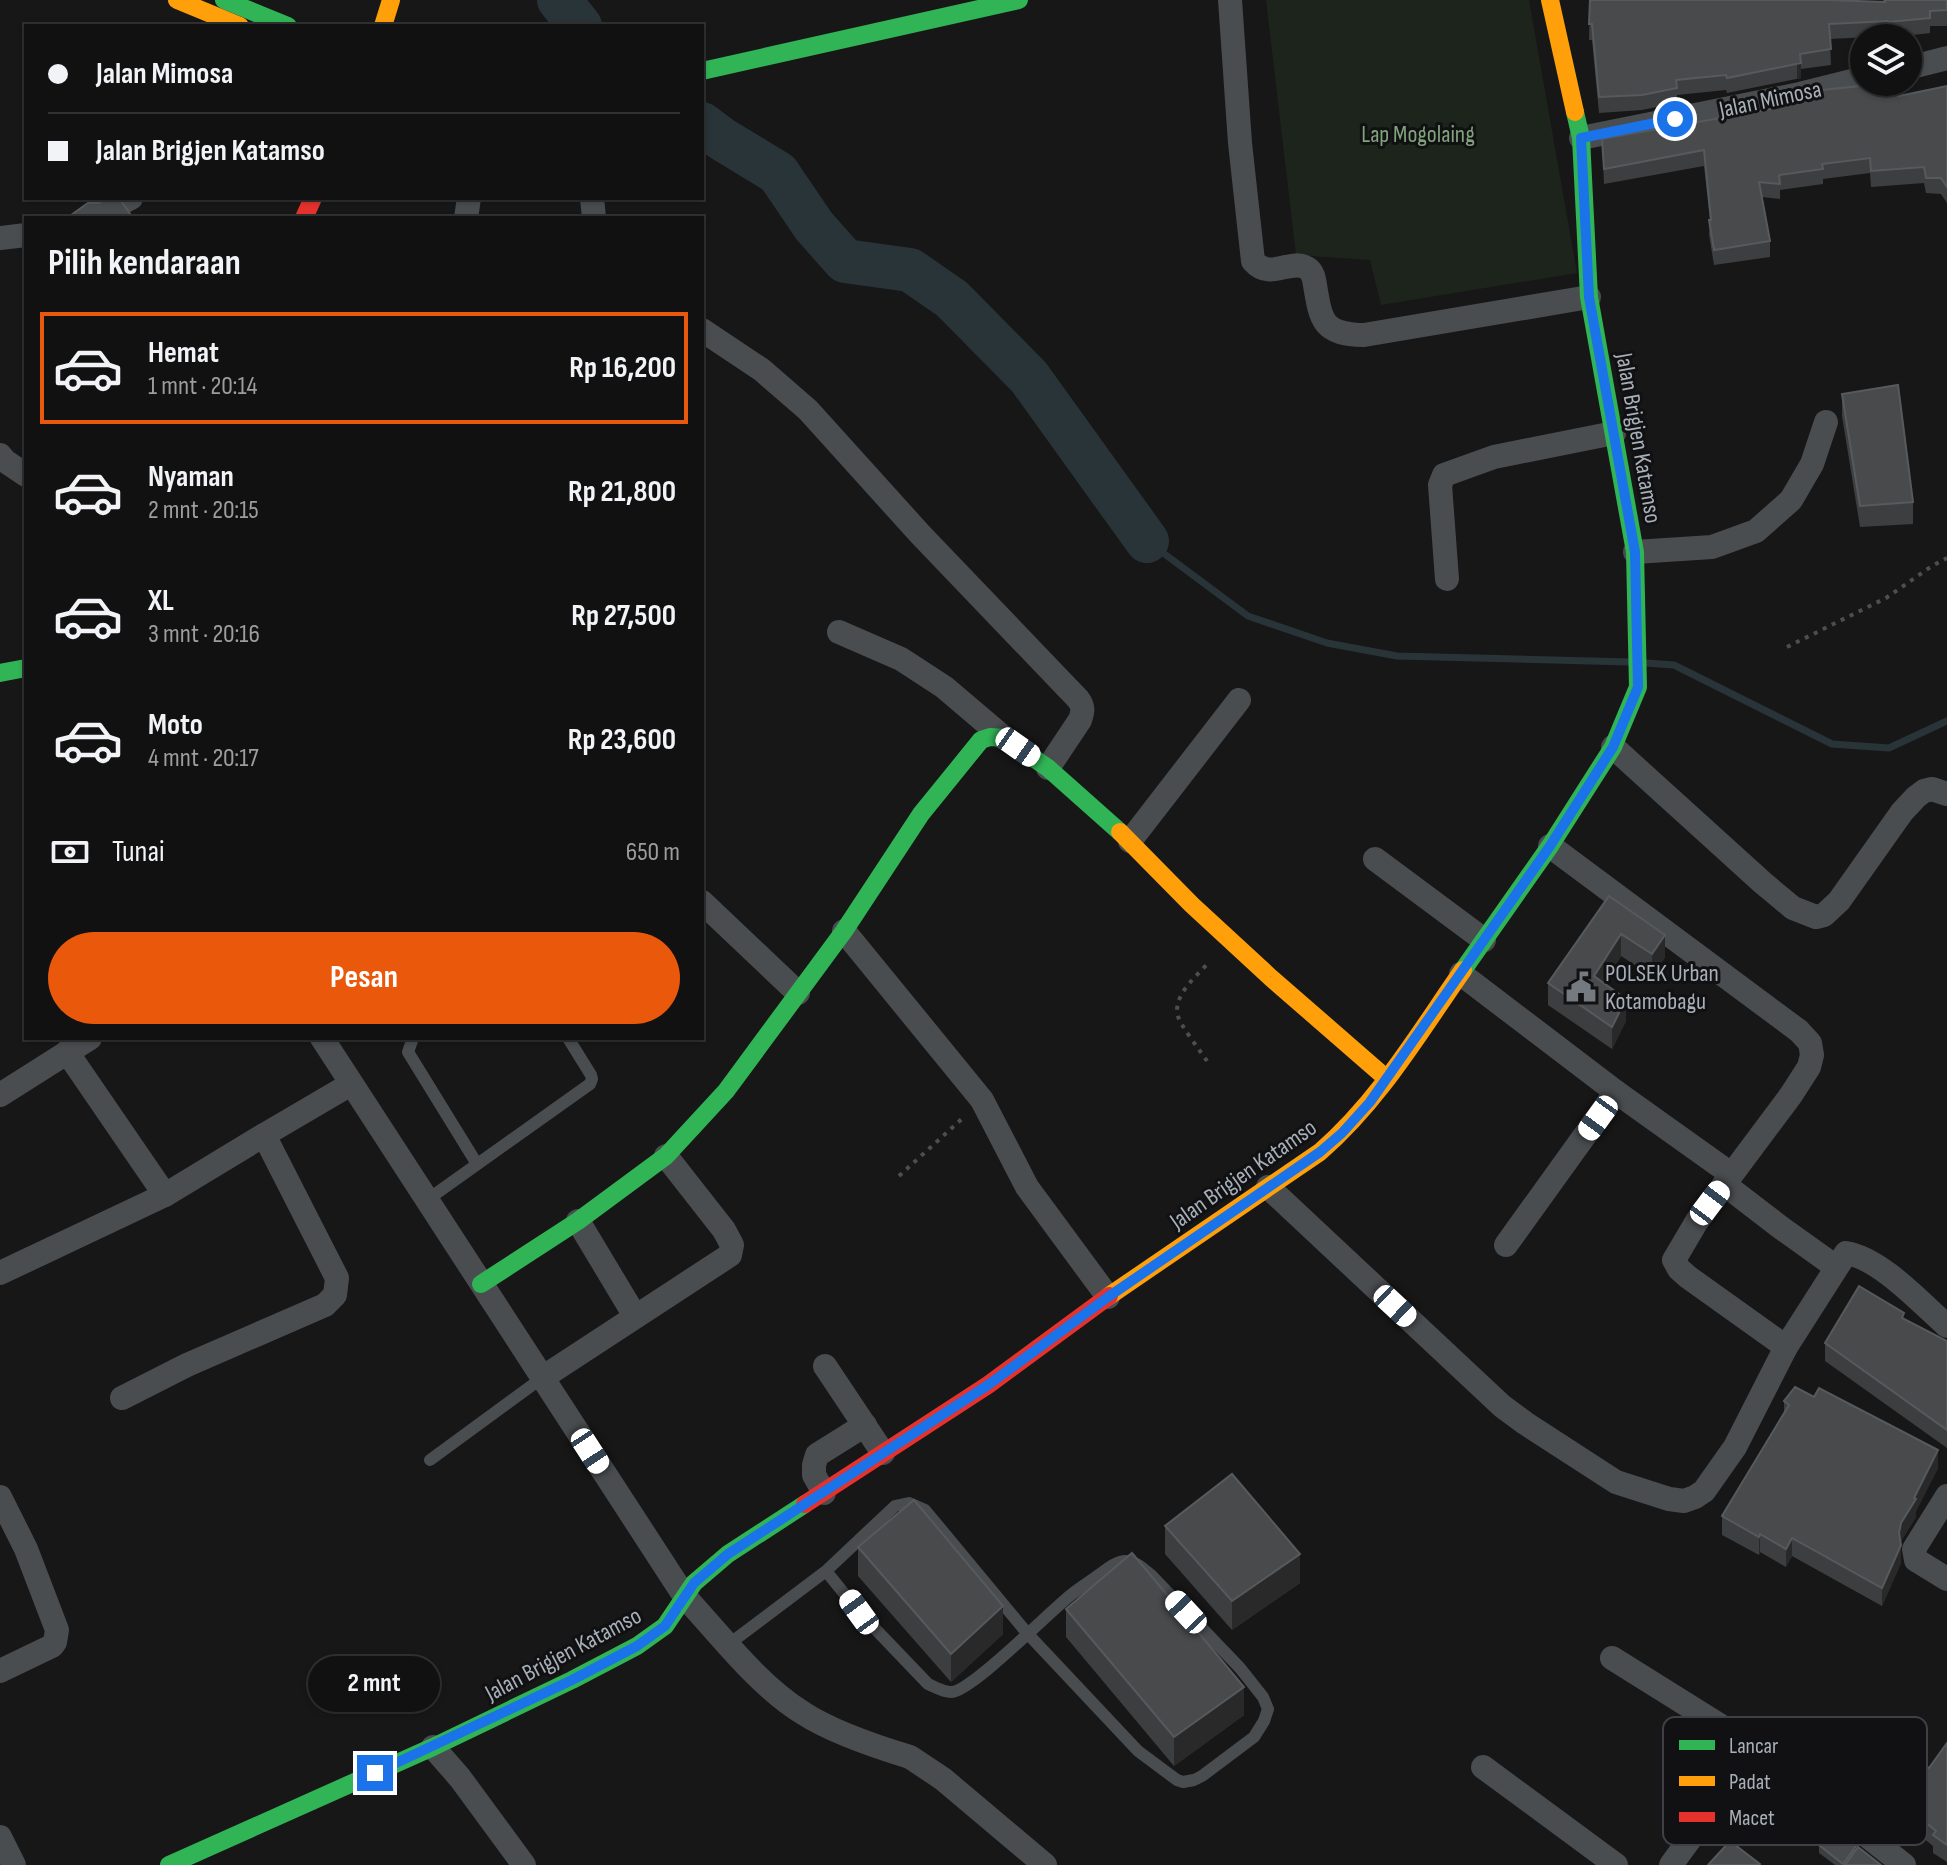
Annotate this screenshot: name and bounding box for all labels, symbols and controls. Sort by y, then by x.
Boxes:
map controls [1850,24,1922,96]
button: layers [1850,24,1922,96]
text: Jalan Mimosa [96,56,233,92]
street label: Jalan Mimosa [1715,75,1824,125]
route start [1657,101,1693,137]
park label: Lap Mogolaing [1361,120,1475,149]
text: Jalan Brigjen Katamso [96,133,325,169]
text: Pilih kendaraan [48,242,241,285]
icon: car [52,332,124,404]
text: Hemat [148,335,219,371]
text: Rp 16,200 [569,350,676,386]
street label: Jalan Brigjen Katamso [1609,350,1668,526]
text: 1 mnt · 20:14 [148,371,258,402]
icon: car [52,456,124,528]
text: Nyaman [148,459,234,495]
text: Rp 21,800 [568,474,676,510]
text: 2 mnt · 20:15 [148,495,259,526]
icon: car [52,580,124,652]
text: XL [148,583,174,619]
text: Rp 27,500 [571,598,676,634]
text: 3 mnt · 20:16 [148,619,260,650]
icon: car [52,704,124,776]
text: Moto [148,707,203,743]
text: Rp 23,600 [568,722,676,758]
car [991,723,1045,771]
text: 4 mnt · 20:17 [148,743,259,774]
icon: cash [48,830,92,874]
text: Tunai [112,834,165,870]
text: 650 m [626,837,680,868]
button: Pesan [48,932,680,1024]
place label: POLSEK Urban Kotamobagu [1605,959,1719,1016]
public building icon: POLSEK Urban Kotamobagu [1564,970,1598,1004]
car [1574,1092,1622,1144]
street label: Jalan Brigjen Katamso [1163,1113,1322,1236]
car [1686,1177,1734,1229]
car [1369,1281,1421,1331]
car [567,1424,613,1478]
car [835,1586,883,1638]
car [1161,1586,1211,1638]
street label: Jalan Brigjen Katamso [479,1601,646,1708]
callout: 2 mnt [309,1657,441,1713]
text: 2 mnt [348,1668,400,1699]
legend [1663,1717,1927,1845]
text: Lancar [1729,1733,1778,1760]
route end [357,1755,393,1791]
text: Padat [1729,1769,1771,1796]
text: Macet [1729,1805,1775,1832]

